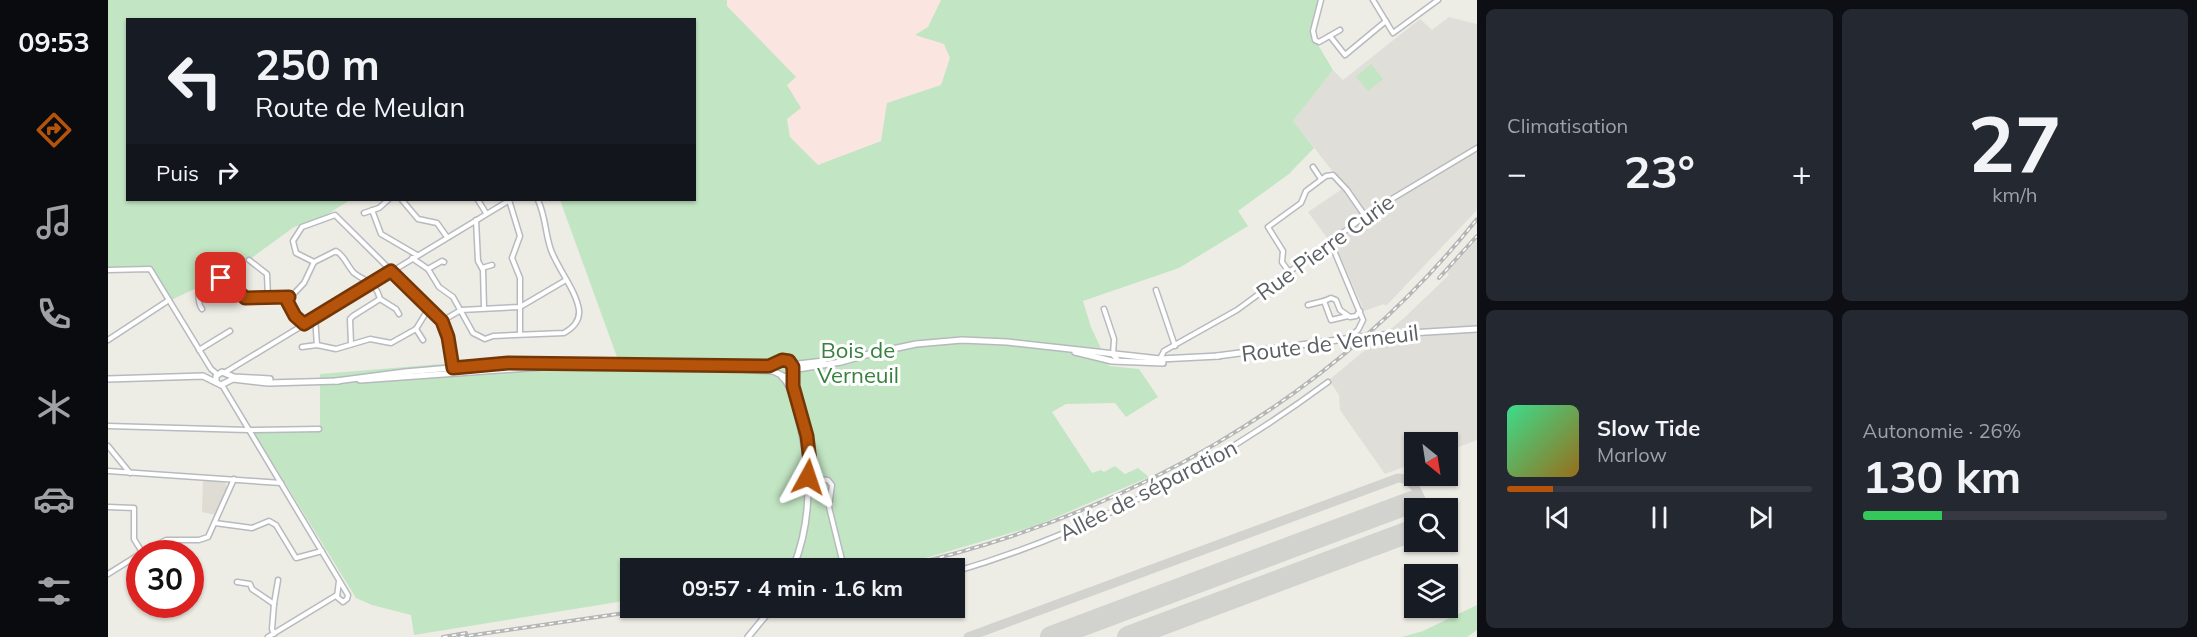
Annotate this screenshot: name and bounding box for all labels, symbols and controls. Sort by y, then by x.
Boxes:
text: 09:53 [18,25,90,59]
text: 250 m [255,38,380,91]
icon: left [156,42,234,120]
text: Route de Meulan [255,90,465,124]
text: 27 [1968,94,2062,192]
icon: directions [33,109,75,151]
text: Climatisation [1507,113,1628,138]
text: 23° [1624,143,1695,199]
text: − [1507,152,1527,193]
text: + [1792,152,1812,193]
icon: right [211,156,244,189]
text: Puis [156,159,199,187]
text: km/h [1992,182,2037,207]
street label: Rue Pierre Curie [1251,188,1399,306]
icon: music [33,201,75,243]
pin [195,252,246,303]
icon: arrive [204,261,237,294]
icon: phone [33,293,75,335]
street label: Route de Verneuil [1240,318,1420,368]
park label: Bois de Verneuil [817,336,899,389]
icon: climate [33,386,75,428]
text: Slow Tide [1597,414,1700,442]
text: Autonomie · 26% [1863,418,2021,443]
north arrow [1404,432,1458,486]
map controls [1404,432,1458,618]
street label: Allée de séparation [1054,433,1242,547]
text: Marlow [1597,442,1667,467]
position arrow [776,445,840,509]
text: 130 km [1863,448,2021,504]
icon: car [33,478,75,520]
button: search [1404,498,1458,552]
icon: previous [1541,501,1574,534]
icon: pause [1643,501,1676,534]
icon: next [1744,501,1777,534]
speed limit sign: 30 [126,540,204,618]
button: layers [1404,564,1458,618]
icon: filters [33,570,75,612]
text: 09:57 · 4 min · 1.6 km [682,574,903,602]

